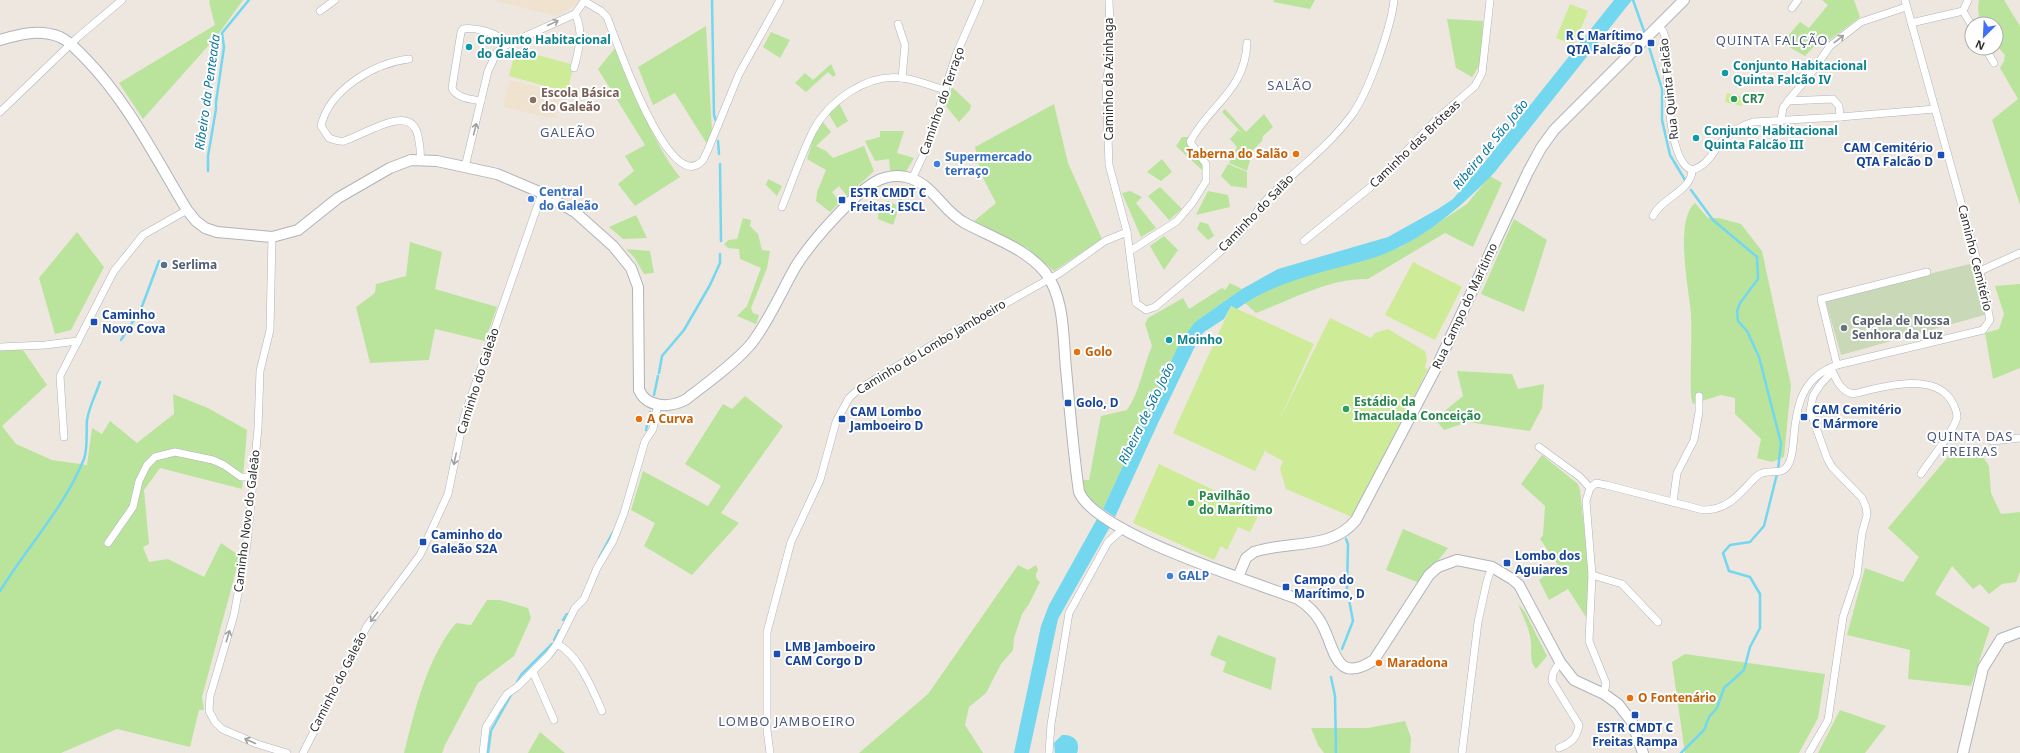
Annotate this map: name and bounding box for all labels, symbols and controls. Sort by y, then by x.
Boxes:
north arrow [1964,16,2004,56]
street label: Caminho da Azinhaga [1100,17,1117,141]
one-way arrow [547,19,559,26]
place label: R C Marítimo QTA Falcão D [1566,27,1643,58]
place label: Conjunto Habitacional do Galeão [477,31,611,62]
district label: QUINTA FALÇÃO [1716,31,1828,49]
water label: Ribeiro da Penteada [190,32,224,151]
one-way arrow [1834,35,1845,43]
street label: Rua Quinta Falcão [1655,37,1682,141]
text: N [1973,37,1987,54]
marker: R C Marítimo QTA Falcão D [1646,38,1656,48]
marker: Conjunto Habitacional do Galeão [464,42,474,52]
street label: Caminho do Terraço [915,44,968,157]
place label: Conjunto Habitacional Quinta Falcão IV [1733,57,1867,88]
marker: Conjunto Habitacional Quinta Falcão IV [1720,68,1730,78]
district label: SALÃO [1267,76,1313,94]
place label: Escola Básica do Galeão [541,84,619,115]
place label: CR7 [1742,90,1765,107]
marker: CR7 [1729,94,1739,104]
marker: Escola Básica do Galeão [528,95,538,105]
water label: Ribeira de São João [1448,95,1532,193]
street label: Caminho das Bróteas [1366,96,1464,191]
place label: Conjunto Habitacional Quinta Falcão III [1704,122,1838,153]
one-way arrow [471,123,479,136]
district label: GALEÃO [540,123,596,141]
marker: Conjunto Habitacional Quinta Falcão III [1691,133,1701,143]
place label: CAM Cemitério QTA Falcão D [1844,139,1933,170]
place label: Taberna do Salão [1186,145,1288,162]
place label: Supermercado terraço [945,148,1032,179]
marker: Taberna do Salão [1291,149,1301,159]
marker: CAM Cemitério QTA Falcão D [1936,150,1946,160]
marker: Supermercado terraço [932,159,942,169]
street label: Caminho do Salão [1214,170,1297,255]
place label: Central do Galeão [539,183,599,214]
place label: ESTR CMDT C Freitas, ESCL [850,184,927,215]
marker: Central do Galeão [526,194,536,204]
marker: ESTR CMDT C Freitas, ESCL [837,195,847,205]
street label: Caminho Cemitério [1954,203,1997,313]
street label: Rua Campo do Marítimo [1428,240,1501,372]
place label: Serlima [172,256,217,273]
marker: Serlima [159,260,169,270]
street label: Caminho do Lombo Jamboeiro [853,295,1009,398]
place label: Caminho Novo Cova [102,306,166,337]
place label: Capela de Nossa Senhora da Luz [1852,312,1950,343]
marker: Caminho Novo Cova [89,317,99,327]
marker: Capela de Nossa Senhora da Luz [1839,323,1849,333]
street label: Caminho do Galeão [452,325,503,436]
place label: Moinho [1177,331,1223,348]
marker: Moinho [1164,335,1174,345]
place label: Golo [1085,343,1112,360]
marker: Golo [1072,347,1082,357]
water label: Ribeira de São João [1113,359,1179,467]
place label: Estádio da Imaculada Conceição [1354,393,1481,424]
place label: Golo, D [1076,394,1119,411]
marker: Golo, D [1063,398,1073,408]
place label: CAM Cemitério C Mármore [1812,401,1901,432]
place label: CAM Lombo Jamboeiro D [849,403,923,434]
marker: Estádio da Imaculada Conceição [1341,404,1351,414]
place label: A Curva [647,410,693,427]
marker: CAM Cemitério C Mármore [1799,412,1809,422]
marker: A Curva [634,414,644,424]
marker: CAM Lombo Jamboeiro D [837,414,847,424]
district label: QUINTA DAS FREIRAS [1927,427,2013,460]
street label: Caminho Novo do Galeão [229,449,264,593]
one-way arrow [451,452,459,465]
place label: Pavilhão do Marítimo [1199,487,1273,518]
marker: Pavilhão do Marítimo [1186,498,1196,508]
place label: Caminho do Galeão S2A [431,526,503,557]
marker: Caminho do Galeão S2A [418,537,428,547]
place label: Lombo dos Aguiares [1515,547,1580,578]
marker: Lombo dos Aguiares [1502,558,1512,568]
place label: GALP [1178,567,1209,584]
marker: GALP [1165,571,1175,581]
place label: Campo do Marítimo, D [1294,571,1365,602]
marker: Campo do Marítimo, D [1281,582,1291,592]
one-way arrow [369,612,378,623]
street label: Caminho do Galeão [305,628,370,735]
one-way arrow [225,630,232,643]
place label: LMB Jamboeiro CAM Corgo D [785,638,875,669]
marker: LMB Jamboeiro CAM Corgo D [772,649,782,659]
place label: Maradona [1387,654,1448,671]
marker: Maradona [1374,658,1384,668]
place label: O Fontenário [1638,689,1716,706]
marker: O Fontenário [1625,693,1635,703]
marker: ESTR CMDT C Freitas Rampa [1630,710,1640,720]
district label: LOMBO JAMBOEIRO [718,712,856,730]
place label: ESTR CMDT C Freitas Rampa [1592,719,1678,750]
one-way arrow [244,737,256,744]

